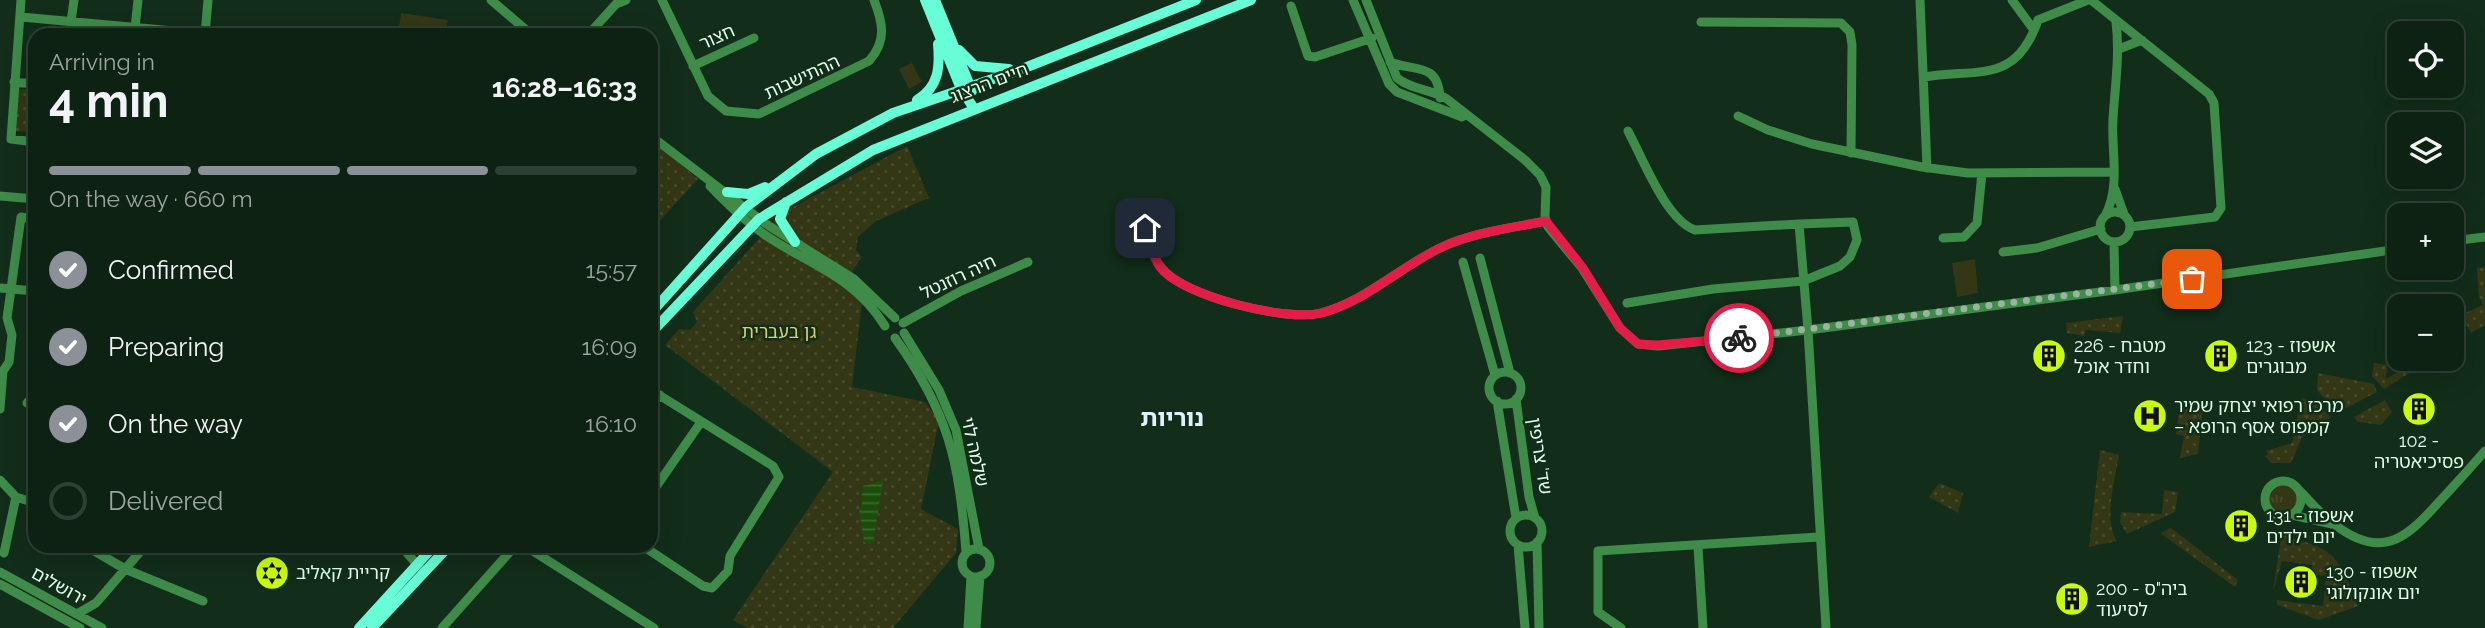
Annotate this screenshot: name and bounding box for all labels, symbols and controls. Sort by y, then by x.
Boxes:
street label: חצור [696,20,738,54]
map controls [2387,21,2464,371]
button: locate [2387,21,2464,98]
text: Arriving in [49,48,155,75]
street label: ההתישבות [761,50,843,103]
street label: חיים הרצוג [947,58,1031,107]
text: 16:28–16:33 [492,73,637,103]
text: 4 min [49,74,169,128]
button: layers [2387,112,2464,189]
text: On the way · 660 m [49,185,253,212]
pin [1115,198,1175,258]
button: + [2387,203,2464,280]
icon: home [1126,209,1164,247]
pin [2162,249,2222,309]
street label: חיה רוזנטל [917,250,999,303]
icon: check [49,251,87,289]
text: Confirmed [108,255,234,285]
text: 15:57 [586,256,637,283]
icon: bag [2173,260,2211,298]
button: − [2387,294,2464,371]
courier [1704,303,1774,373]
icon: bike [1720,319,1758,357]
park label: גן בעברית [742,321,817,342]
icon: check [49,328,87,366]
text: Preparing [108,332,224,362]
text: 16:09 [581,333,637,360]
place label: 226 - מטבח וחדר אוכל [2074,335,2166,377]
place label: 123 - אשפוז מבוגרים [2246,335,2336,377]
building icon: 226 - מטבח וחדר אוכל [2030,337,2068,375]
building icon: 123 - אשפוז מבוגרים [2202,337,2240,375]
building icon: 102 - פסיכיאטריה [2400,390,2438,428]
place label: מרכז רפואי יצחק שמיר – קמפוס אסף הרופא [2174,395,2344,437]
hospital icon: מרכז רפואי יצחק שמיר – קמפוס אסף הרופא [2131,397,2169,435]
district label: נוריות [1140,403,1204,432]
icon: check [49,405,87,443]
text: On the way [108,409,243,439]
text: 16:10 [585,410,637,437]
street label: שלמה לוי [957,415,994,489]
street label: שד' צריפין [1524,416,1557,496]
place label: 102 - פסיכיאטריה [2374,430,2464,472]
text: Delivered [108,486,223,516]
place label: 131 - אשפוז יום ילדים [2266,505,2354,547]
building icon: 131 - אשפוז יום ילדים [2222,507,2260,545]
synagogue icon: קריית קאליב [253,554,291,592]
place label: 130 - אשפוז יום אונקולוגי [2326,561,2420,603]
street label: ירושלים [28,562,90,609]
place label: קריית קאליב [296,562,390,583]
building icon: 130 - אשפוז יום אונקולוגי [2282,563,2320,601]
place label: 200 - ביה"ס לסיעוד [2096,578,2188,620]
building icon: 200 - ביה"ס לסיעוד [2053,580,2091,618]

